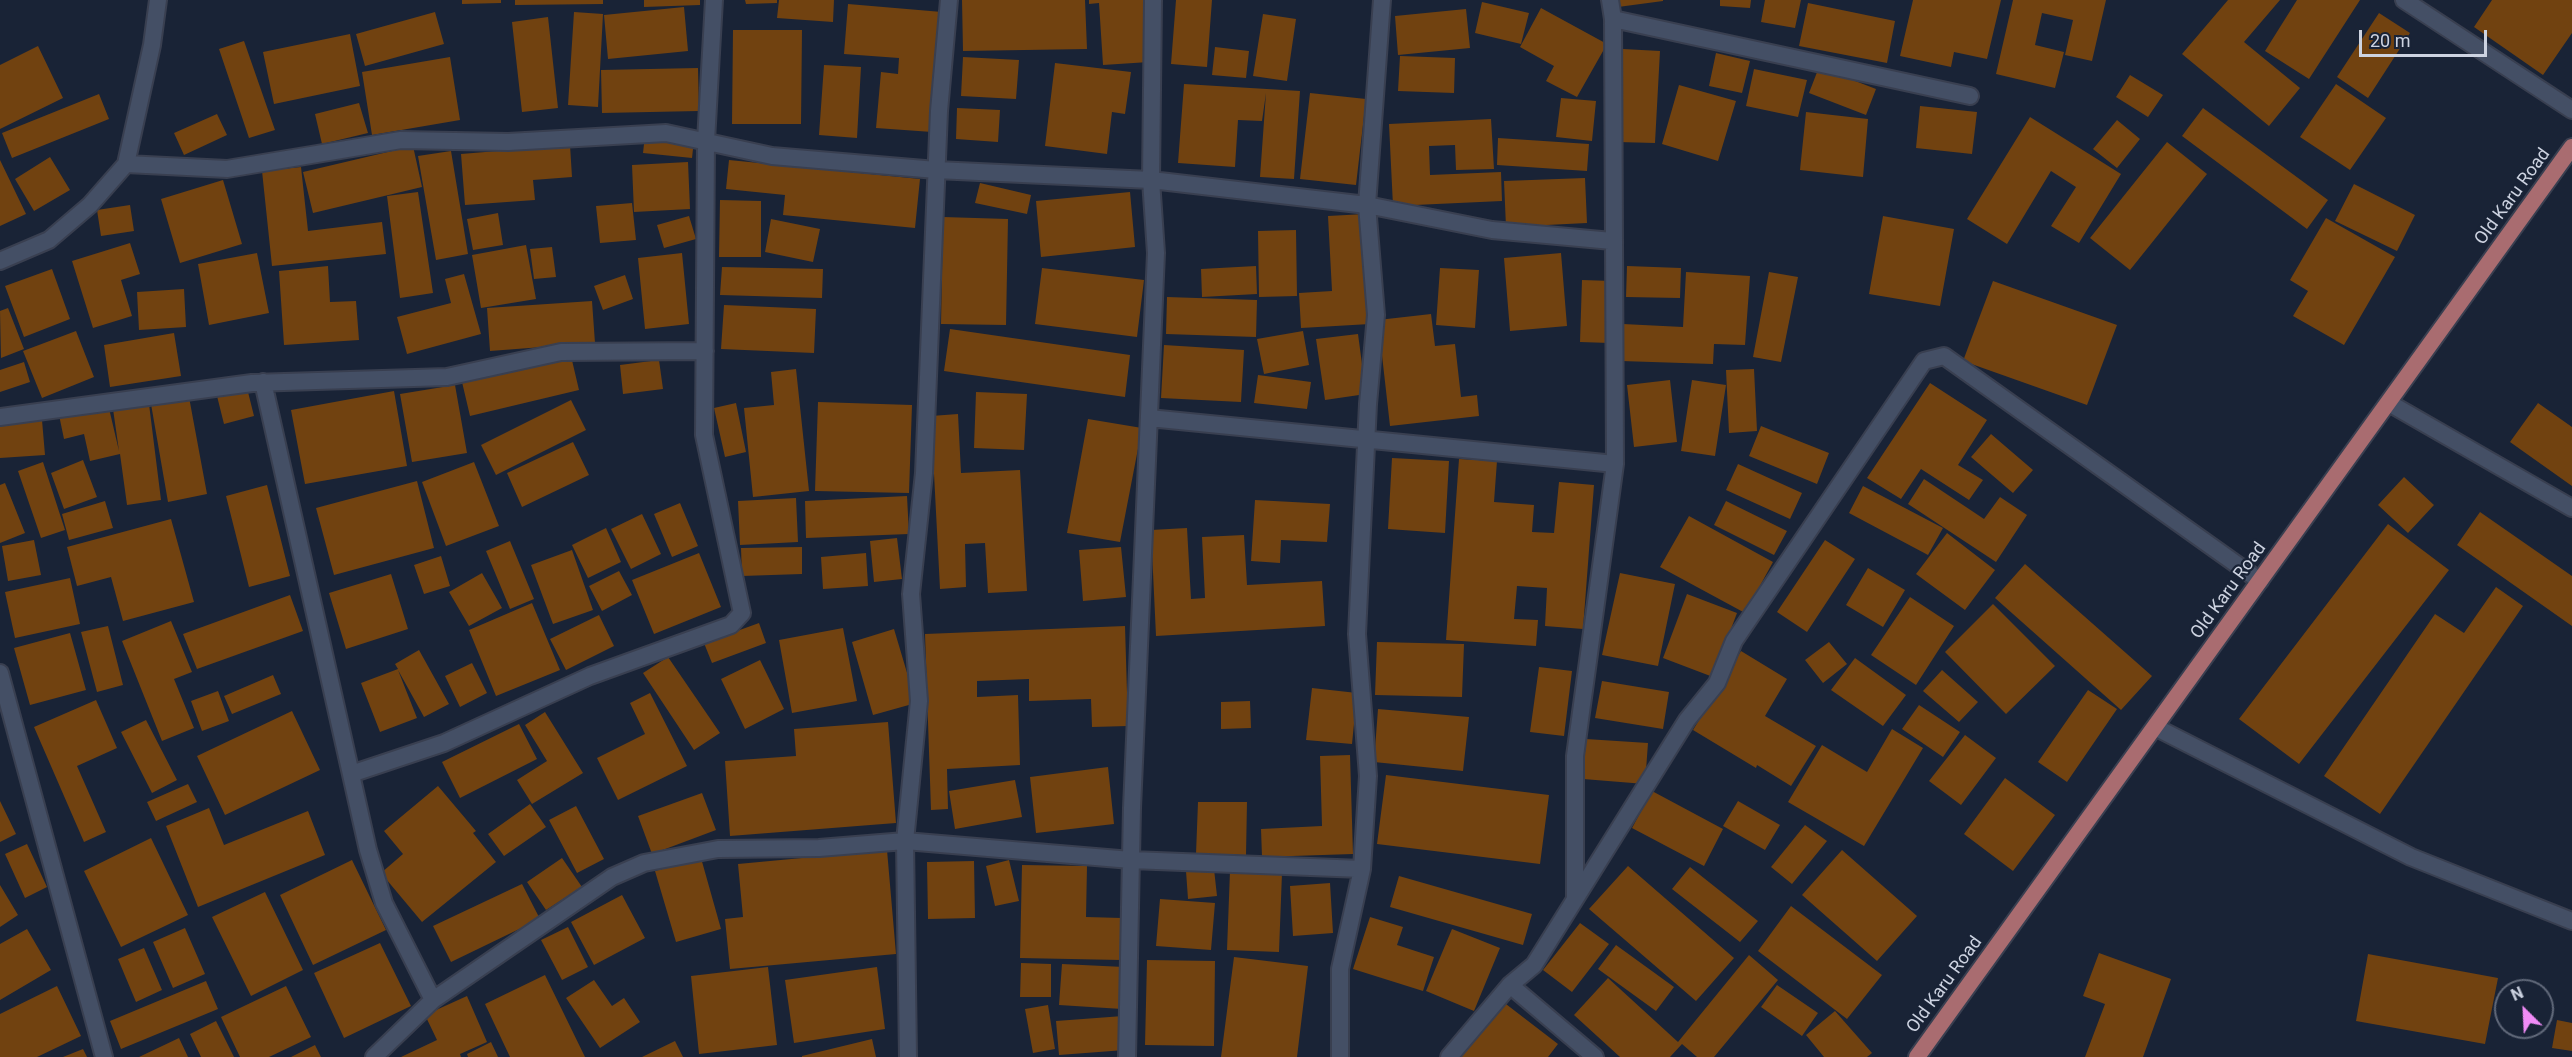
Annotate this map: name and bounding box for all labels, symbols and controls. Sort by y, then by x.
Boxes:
scale bar [2362,18,2490,56]
text: 20 m [2370,30,2410,51]
street label: Old Karu Road [2471,144,2555,250]
street label: Old Karu Road [2187,538,2271,644]
street label: Old Karu Road [1903,932,1987,1038]
north arrow [2494,979,2554,1039]
text: N [2508,983,2526,1005]

